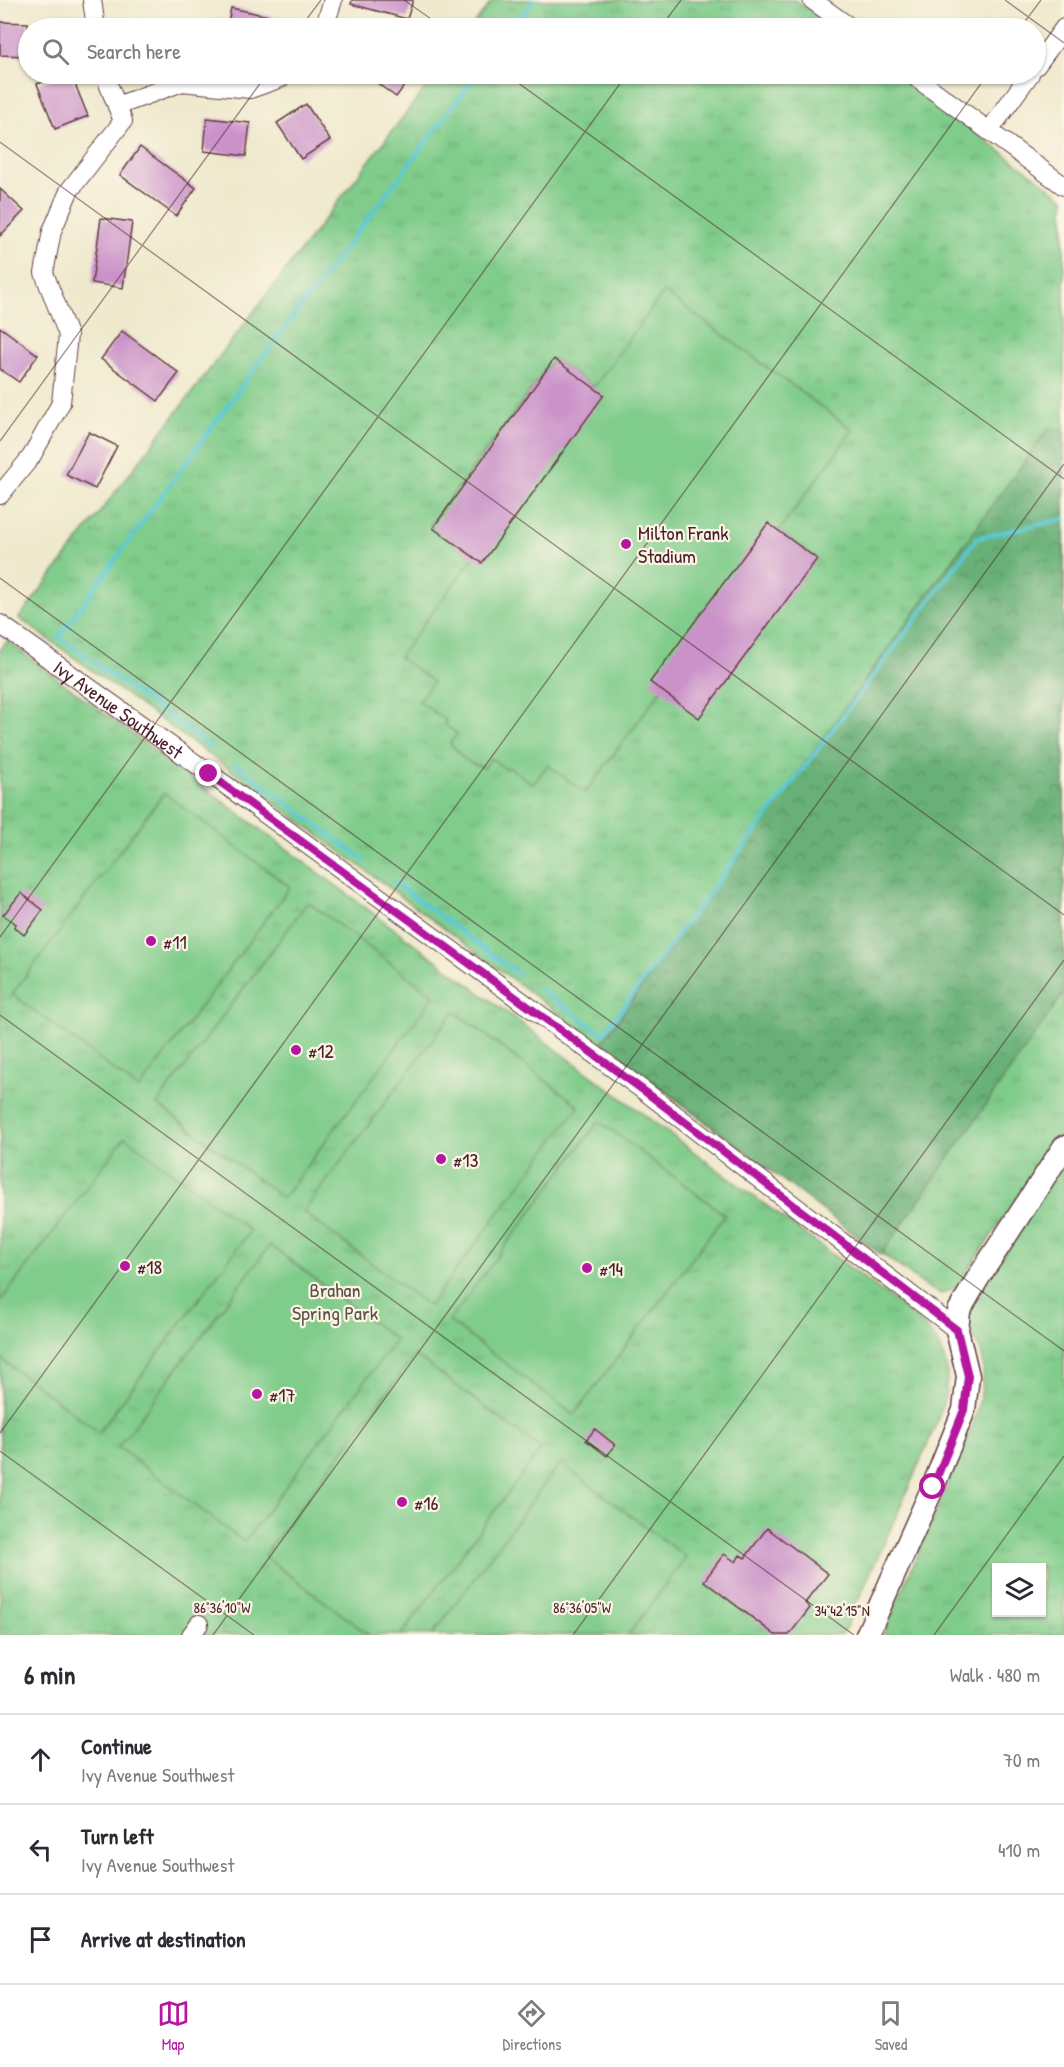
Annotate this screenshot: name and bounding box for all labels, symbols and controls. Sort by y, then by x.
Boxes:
search box [18,18,1046,84]
icon: search [39,35,72,68]
text: Search here [87,36,181,66]
place label: Milton Frank Stadium [638,519,729,569]
marker: Milton Frank Stadium [619,537,633,551]
street label: Ivy Avenue Southwest [49,653,190,765]
route end [195,760,221,786]
place label: #11 [163,928,187,955]
marker: #11 [144,934,158,948]
place label: #12 [308,1037,334,1064]
marker: #12 [289,1043,303,1057]
place label: #13 [453,1146,478,1173]
marker: #13 [434,1152,448,1166]
place label: #18 [137,1253,162,1280]
place label: #14 [599,1255,623,1282]
marker: #18 [118,1259,132,1273]
marker: #14 [580,1261,594,1275]
park label: Brahan Spring Park [292,1276,378,1326]
place label: #17 [269,1381,295,1408]
marker: #17 [250,1387,264,1401]
route start [919,1473,945,1499]
place label: #16 [414,1489,438,1516]
marker: #16 [395,1495,409,1509]
map controls [992,1563,1046,1617]
button: layers [992,1563,1046,1617]
text: 86°36'10"W [193,1597,251,1618]
text: 86°36'05"W [553,1597,612,1618]
text: 34°42'15"N [814,1600,870,1621]
text: 6 min [24,1657,76,1692]
text: Walk · 480 m [950,1661,1040,1688]
text: Continue [81,1731,152,1761]
icon: ahead [24,1743,57,1776]
text: 70 m [1003,1746,1040,1773]
text: Ivy Avenue Southwest [81,1761,234,1788]
text: Turn left [81,1821,154,1851]
icon: left [24,1833,57,1866]
text: 410 m [998,1836,1040,1863]
text: Ivy Avenue Southwest [81,1851,234,1878]
icon: arrive [24,1923,57,1956]
text: Arrive at destination [81,1924,246,1954]
tab: Map [157,1997,190,2055]
tab: Directions [503,1997,561,2055]
tab: Saved [874,1997,907,2055]

